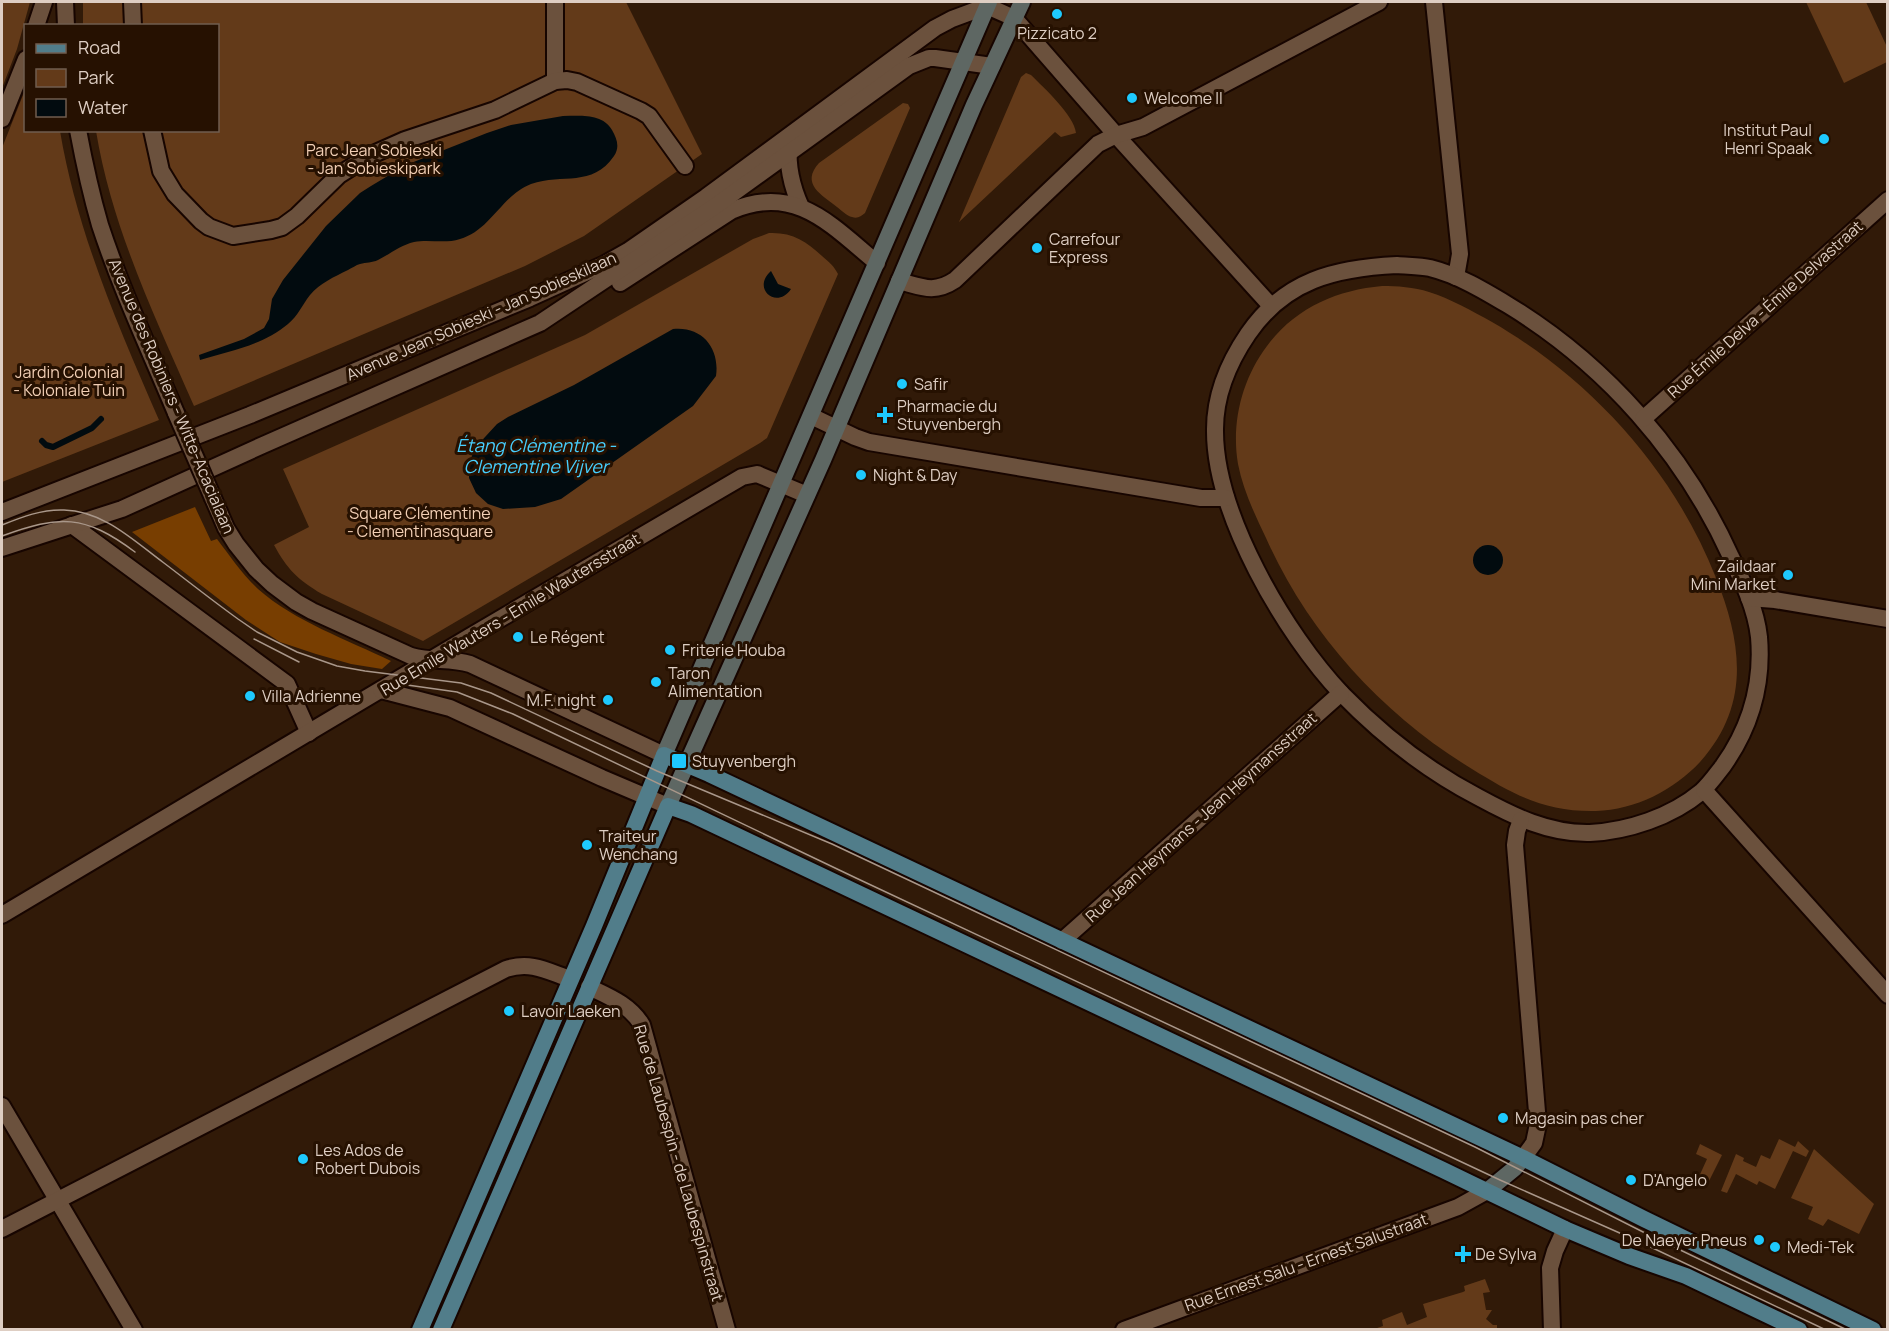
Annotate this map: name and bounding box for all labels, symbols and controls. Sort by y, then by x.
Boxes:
marker: Pizzicato 2 [1050,7,1064,21]
place label: Pizzicato 2 [1017,22,1097,44]
legend [24,24,219,132]
text: Road [78,35,121,59]
text: Park [78,65,115,89]
place label: Welcome II [1144,87,1223,109]
marker: Welcome II [1125,91,1139,105]
text: Water [78,95,128,119]
place label: Institut Paul Henri Spaak [1723,119,1813,159]
marker: Institut Paul Henri Spaak [1817,132,1831,146]
park label: Parc Jean Sobieski - Jan Sobieskipark [306,139,442,179]
street label: Rue Émile Delva - Émile Delvastraat [1663,215,1867,403]
place label: Carrefour Express [1049,228,1120,268]
marker: Carrefour Express [1030,241,1044,255]
street label: Avenue Jean Sobieski - Jan Sobieskilaan [343,246,619,386]
street label: Avenue des Robiniers - Witte-Acacialaan [104,255,240,537]
park label: Jardin Colonial - Koloniale Tuin [13,361,125,401]
place label: Safir [914,373,948,395]
marker: Safir [895,377,909,391]
place label: Pharmacie du Stuyvenbergh [897,395,1001,435]
marker: Pharmacie du Stuyvenbergh [878,408,892,422]
water label: Étang Clémentine - Clementine Vijver [456,433,617,478]
place label: Night & Day [873,464,958,486]
marker: Night & Day [854,468,868,482]
park label: Square Clémentine - Clementinasquare [347,502,493,542]
street label: Rue Emile Wauters - Emile Wautersstraat [376,528,644,700]
place label: Zaildaar Mini Market [1691,555,1776,595]
marker: Zaildaar Mini Market [1781,568,1795,582]
place label: Le Régent [530,626,605,648]
marker: Le Régent [511,630,525,644]
place label: Friterie Houba [682,639,785,661]
marker: Friterie Houba [663,643,677,657]
place label: Taron Alimentation [668,662,762,702]
marker: Taron Alimentation [649,675,663,689]
place label: Villa Adrienne [262,685,361,707]
marker: Villa Adrienne [243,689,257,703]
place label: M.F. night [526,689,596,711]
marker: M.F. night [601,693,615,707]
street label: Rue Jean Heymans - Jean Heymansstraat [1081,707,1321,927]
place label: Stuyvenbergh [692,750,796,772]
marker: Stuyvenbergh [670,752,688,770]
place label: Traiteur Wenchang [599,825,678,865]
marker: Traiteur Wenchang [580,838,594,852]
place label: Lavoir Laeken [521,1000,621,1022]
marker: Lavoir Laeken [502,1004,516,1018]
street label: Rue de Laubespin - de Laubespinstraat [629,1022,729,1304]
place label: Magasin pas cher [1515,1107,1644,1129]
marker: Magasin pas cher [1496,1111,1510,1125]
place label: Les Ados de Robert Dubois [315,1139,420,1179]
marker: Les Ados de Robert Dubois [296,1152,310,1166]
place label: D'Angelo [1643,1169,1707,1191]
marker: D'Angelo [1624,1173,1638,1187]
street label: Rue Ernest Salu - Ernest Salustraat [1181,1208,1431,1316]
place label: De Naeyer Pneus [1622,1229,1747,1251]
marker: De Naeyer Pneus [1752,1233,1766,1247]
place label: Medi-Tek [1787,1236,1855,1258]
marker: Medi-Tek [1768,1240,1782,1254]
place label: De Sylva [1475,1243,1537,1265]
marker: De Sylva [1456,1247,1470,1261]

